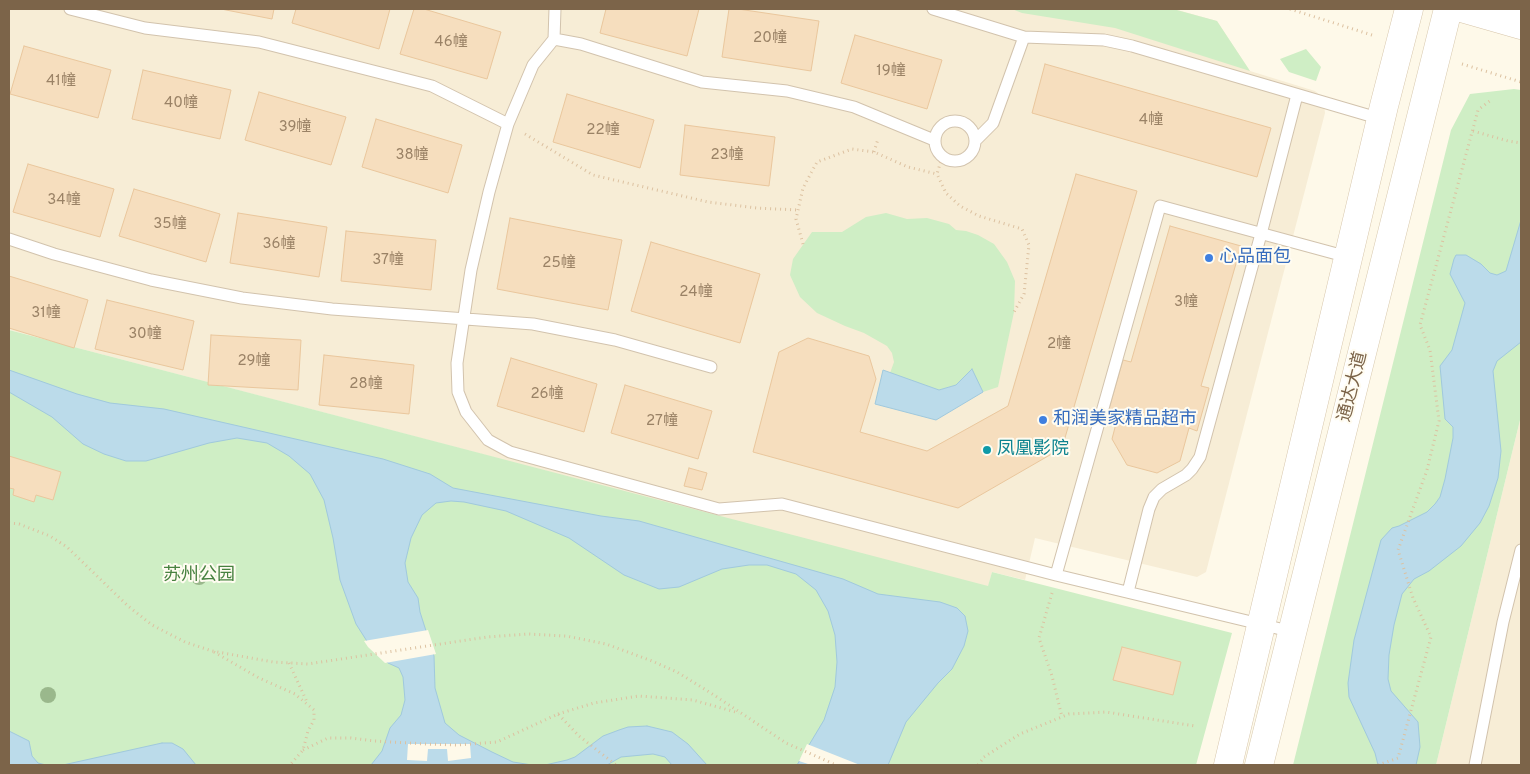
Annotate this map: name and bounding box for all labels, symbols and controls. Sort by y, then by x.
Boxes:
house number: 20幢 [753,30,787,48]
house number: 46幢 [434,34,468,52]
house number: 19幢 [876,63,906,81]
house number: 41幢 [46,73,76,91]
house number: 40幢 [164,95,198,113]
house number: 4幢 [1139,112,1163,130]
house number: 39幢 [279,119,311,137]
house number: 22幢 [586,122,620,140]
house number: 38幢 [395,147,429,165]
house number: 23幢 [710,147,744,165]
house number: 34幢 [47,192,81,210]
house number: 35幢 [153,216,187,234]
house number: 36幢 [263,236,295,254]
place label: 心品面包 [1219,247,1291,269]
house number: 37幢 [372,252,404,270]
marker: 心品面包 [1203,252,1215,264]
house number: 25幢 [542,255,576,273]
house number: 24幢 [679,284,713,302]
house number: 3幢 [1174,294,1198,312]
house number: 31幢 [31,305,61,323]
house number: 30幢 [128,326,162,344]
house number: 2幢 [1047,336,1071,354]
street label: 通达大道 [1335,349,1373,425]
house number: 29幢 [237,353,271,371]
house number: 28幢 [349,376,383,394]
house number: 26幢 [530,386,564,404]
place label: 和润美家精品超市 [1053,409,1197,431]
house number: 27幢 [646,413,678,431]
marker: 和润美家精品超市 [1037,414,1049,426]
place label: 凤凰影院 [997,439,1069,461]
marker: 凤凰影院 [981,444,993,456]
park label: 苏州公园 [163,565,235,587]

